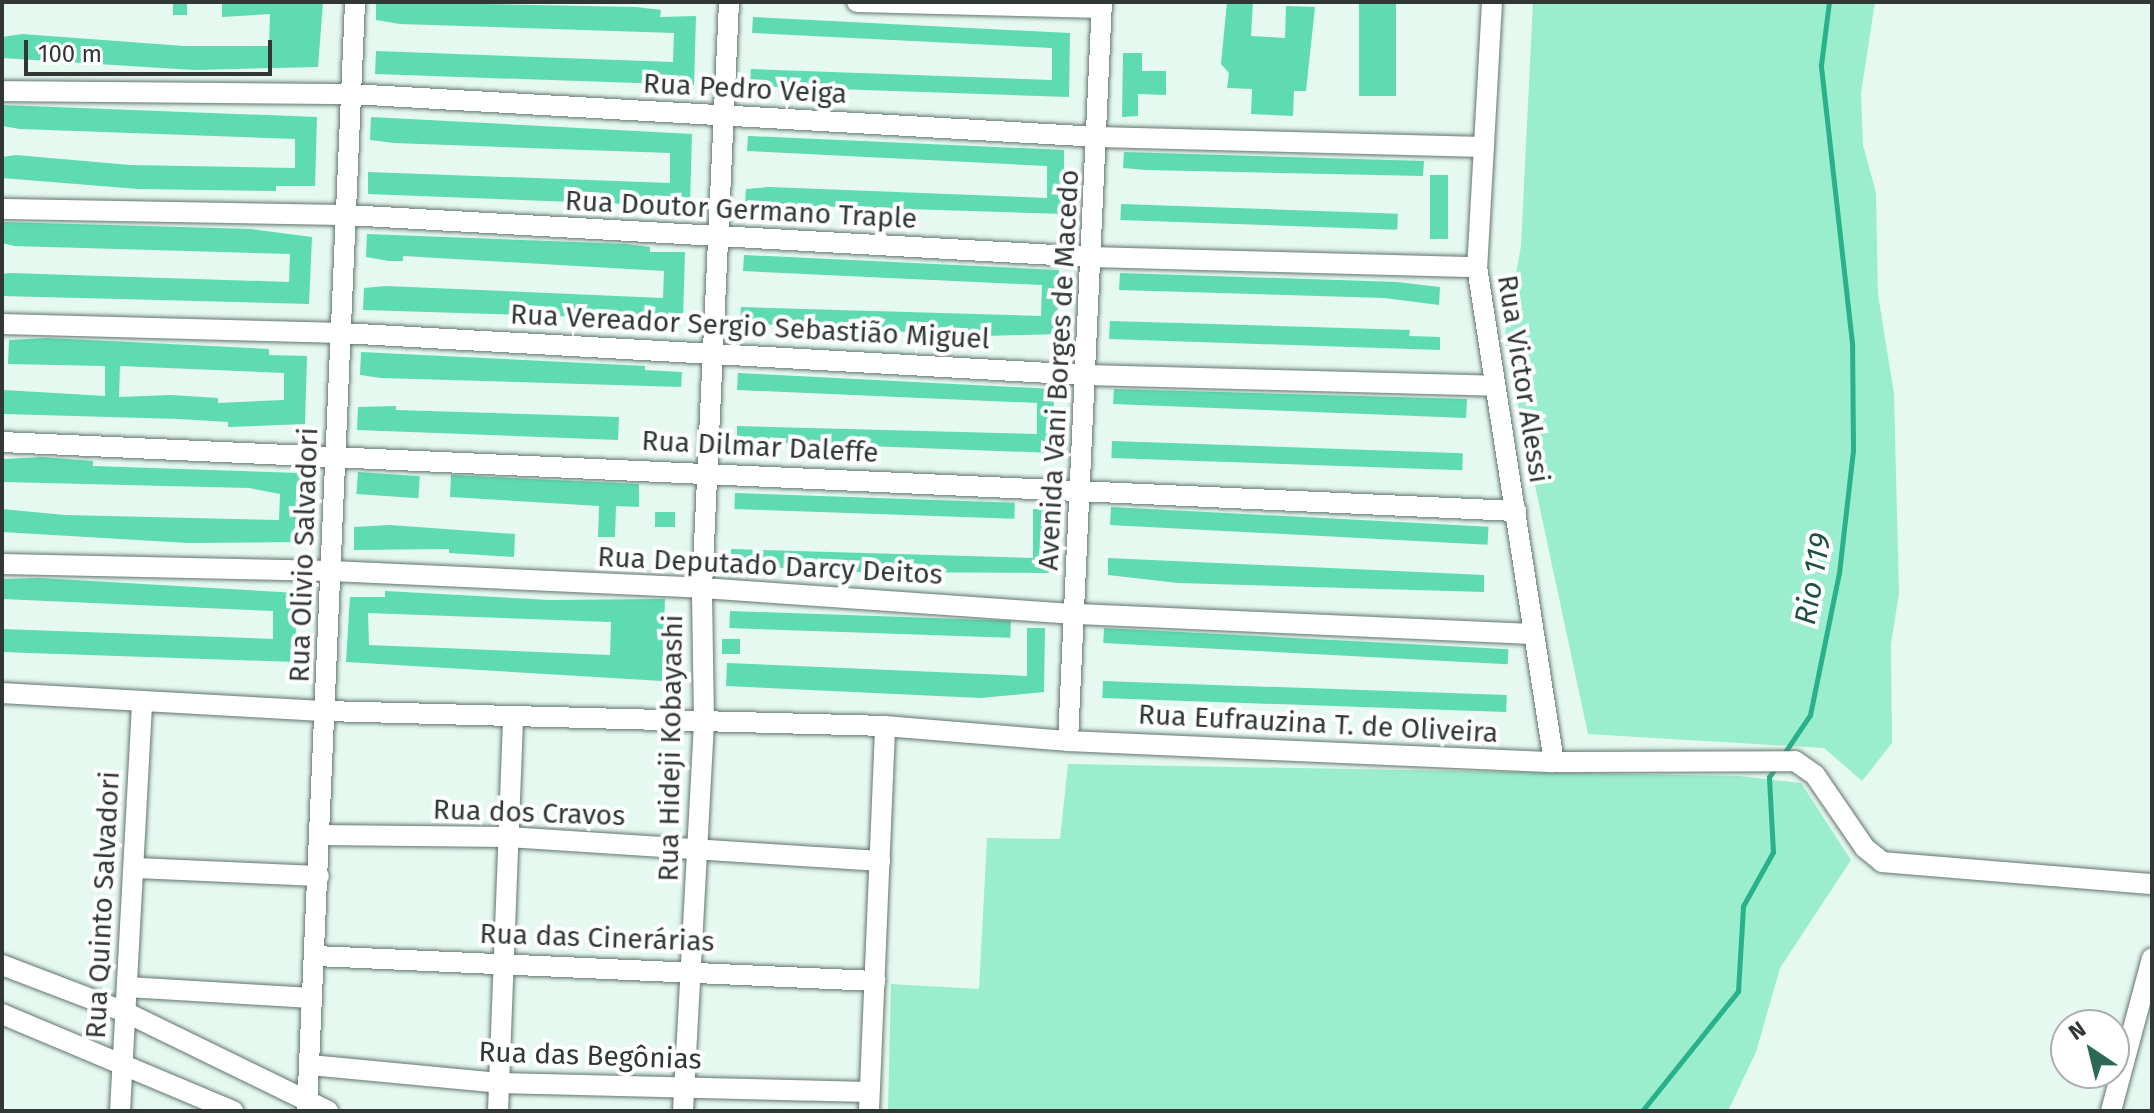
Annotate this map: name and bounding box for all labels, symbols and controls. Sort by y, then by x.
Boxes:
scale bar [28,24,276,74]
text: 100 m [38,40,102,68]
street label: Rua Pedro Veiga [642,67,848,111]
street label: Avenida Vani Borges de Macedo [1032,169,1086,571]
street label: Rua Doutor Germano Traple [564,184,918,236]
street label: Rua Victor Alessi [1490,273,1556,485]
street label: Rua Vereador Sergio Sebastião Miguel [509,298,991,356]
street label: Rua Dilmar Daleffe [641,424,879,470]
street label: Rua Olivio Salvadori [283,427,325,683]
water label: Rio 119 [1787,530,1839,628]
street label: Rua Deputado Darcy Deitos [597,540,943,592]
street label: Rua Hideji Kobayashi [652,614,690,882]
street label: Rua Eufrauzina T. de Oliveira [1137,698,1499,750]
street label: Rua Quinto Salvadori [79,770,127,1040]
street label: Rua dos Cravos [432,793,626,833]
street label: Rua das Cinerárias [479,917,715,959]
north arrow [2050,1009,2130,1089]
text: N [2063,1015,2091,1046]
street label: Rua das Begônias [478,1035,702,1077]

